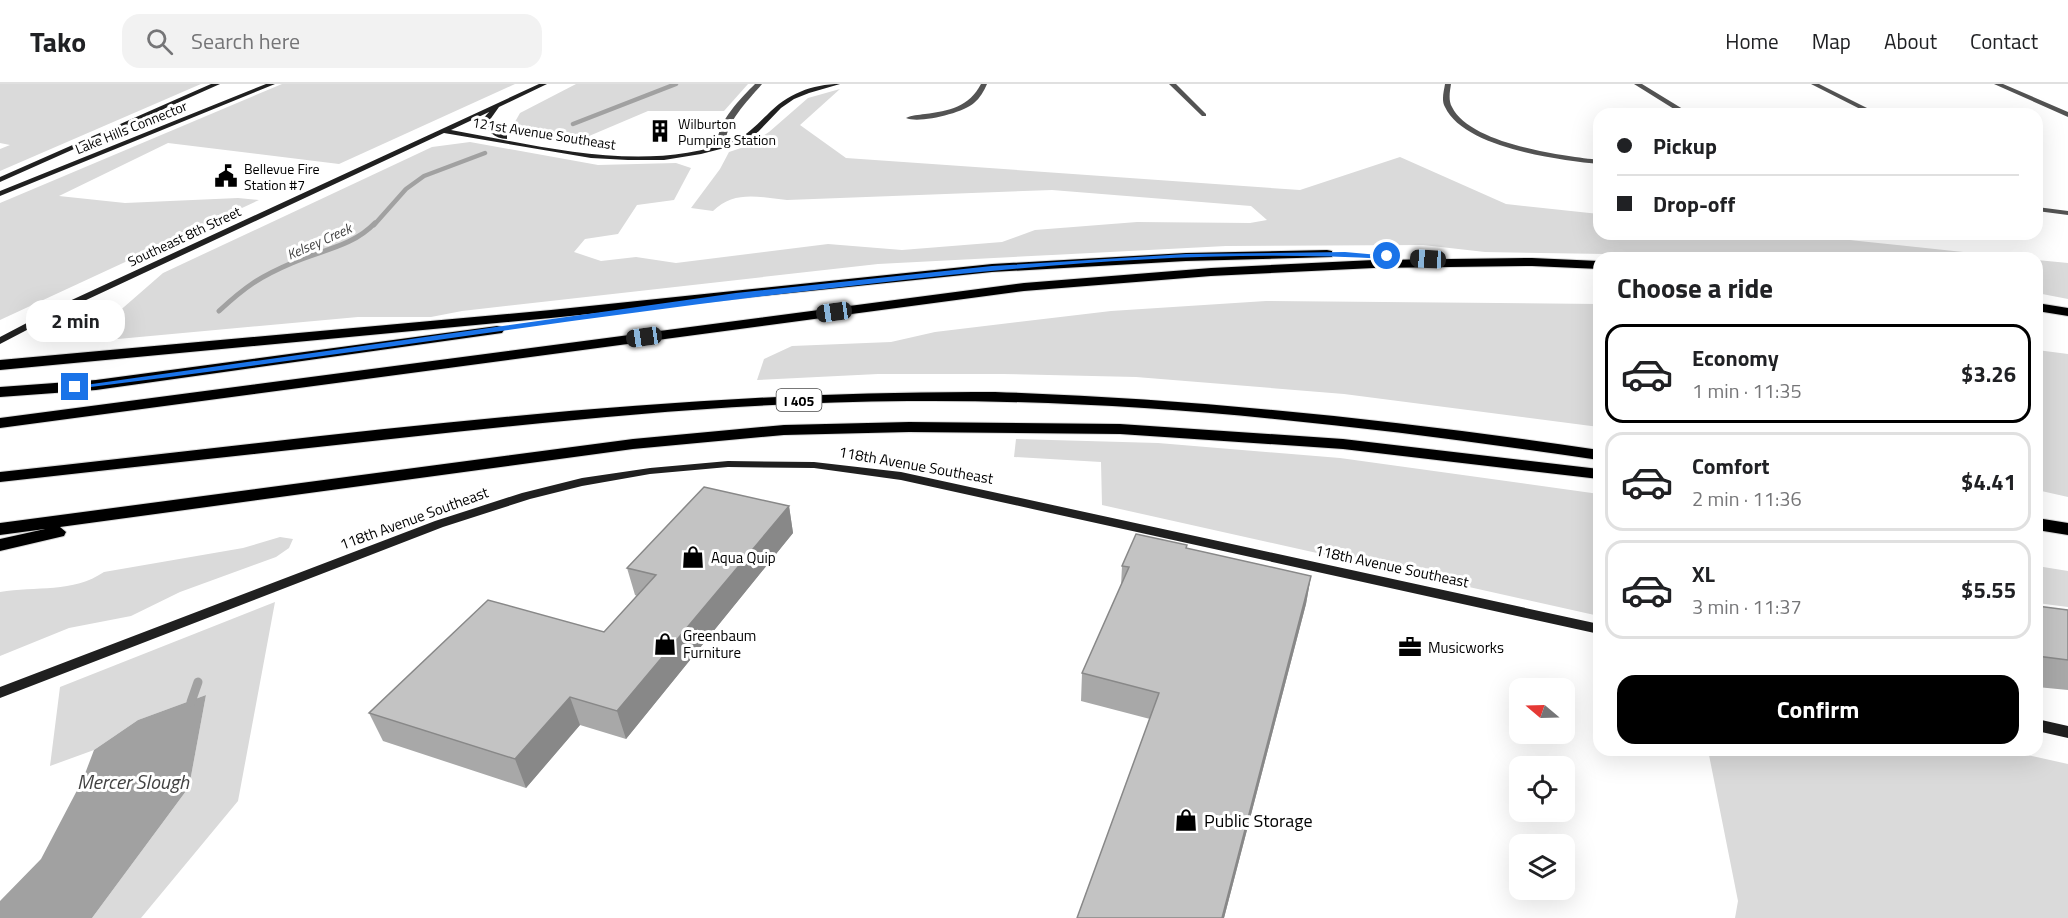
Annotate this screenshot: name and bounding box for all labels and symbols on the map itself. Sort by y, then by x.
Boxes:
street label: Lake Hills Connector [72,95,190,159]
street label: 121st Avenue Southeast [471,111,617,155]
place label: Wilburton Pumping Station [678,113,776,150]
building icon: Wilburton Pumping Station [647,118,673,144]
place label: Bellevue Fire Station #7 [244,158,320,195]
public building icon: Bellevue Fire Station #7 [213,163,239,189]
street label: Southeast 8th Street [124,200,244,271]
water label: Kelsey Creek [283,217,356,265]
route start [1373,242,1400,269]
car [1410,249,1446,269]
callout: 2 min [26,300,124,342]
car [815,301,853,323]
car [625,326,663,348]
route end [61,373,88,400]
road number: I 405 [776,389,822,411]
street label: 118th Avenue Southeast [837,440,996,490]
street label: 118th Avenue Southeast [336,480,492,556]
street label: 118th Avenue Southeast [1313,538,1472,594]
shop icon: Aqua Quip [680,544,706,570]
place label: Aqua Quip [711,546,776,569]
place label: Greenbaum Furniture [683,624,756,664]
shop icon: Greenbaum Furniture [652,631,678,657]
office icon: Musicworks [1397,634,1423,660]
place label: Musicworks [1428,636,1504,659]
north arrow [1509,678,1575,744]
water label: Mercer Slough [77,766,190,797]
shop icon: Public Storage [1173,807,1199,833]
place label: Public Storage [1204,807,1313,834]

